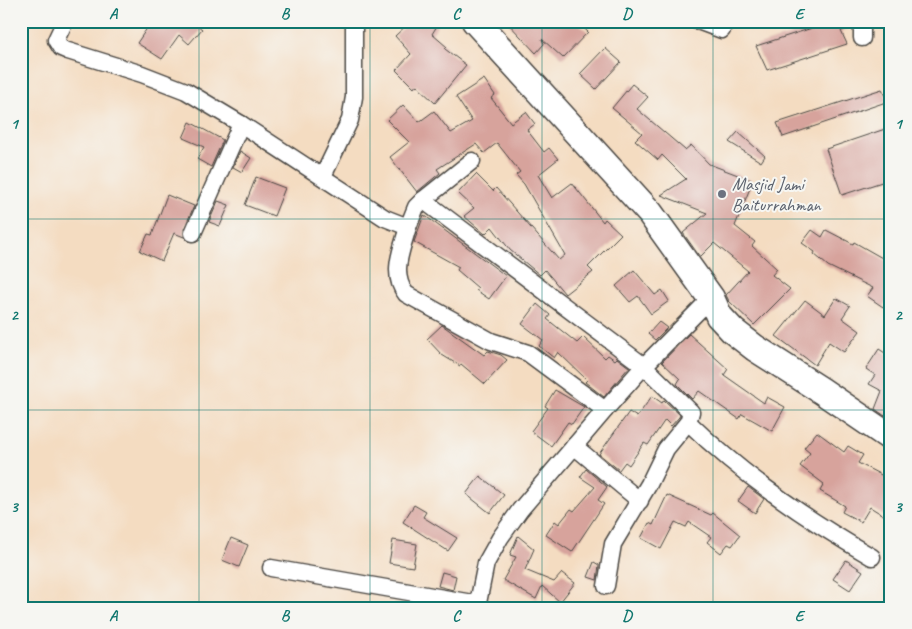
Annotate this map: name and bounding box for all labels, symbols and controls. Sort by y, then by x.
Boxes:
text: A [109,4,119,24]
text: B [281,4,291,24]
text: C [452,4,462,24]
text: D [622,4,633,24]
text: E [795,4,806,24]
text: 1 [10,114,19,134]
text: 1 [894,114,903,134]
place label: Masjid Jami Baiturrahman [732,173,822,216]
marker: Masjid Jami Baiturrahman [716,188,728,200]
text: 2 [10,305,19,325]
text: 2 [894,305,903,325]
text: 3 [10,497,19,517]
text: 3 [894,497,903,517]
text: A [109,606,119,626]
text: B [281,606,291,626]
text: C [452,606,462,626]
text: D [622,606,633,626]
text: E [795,606,806,626]

